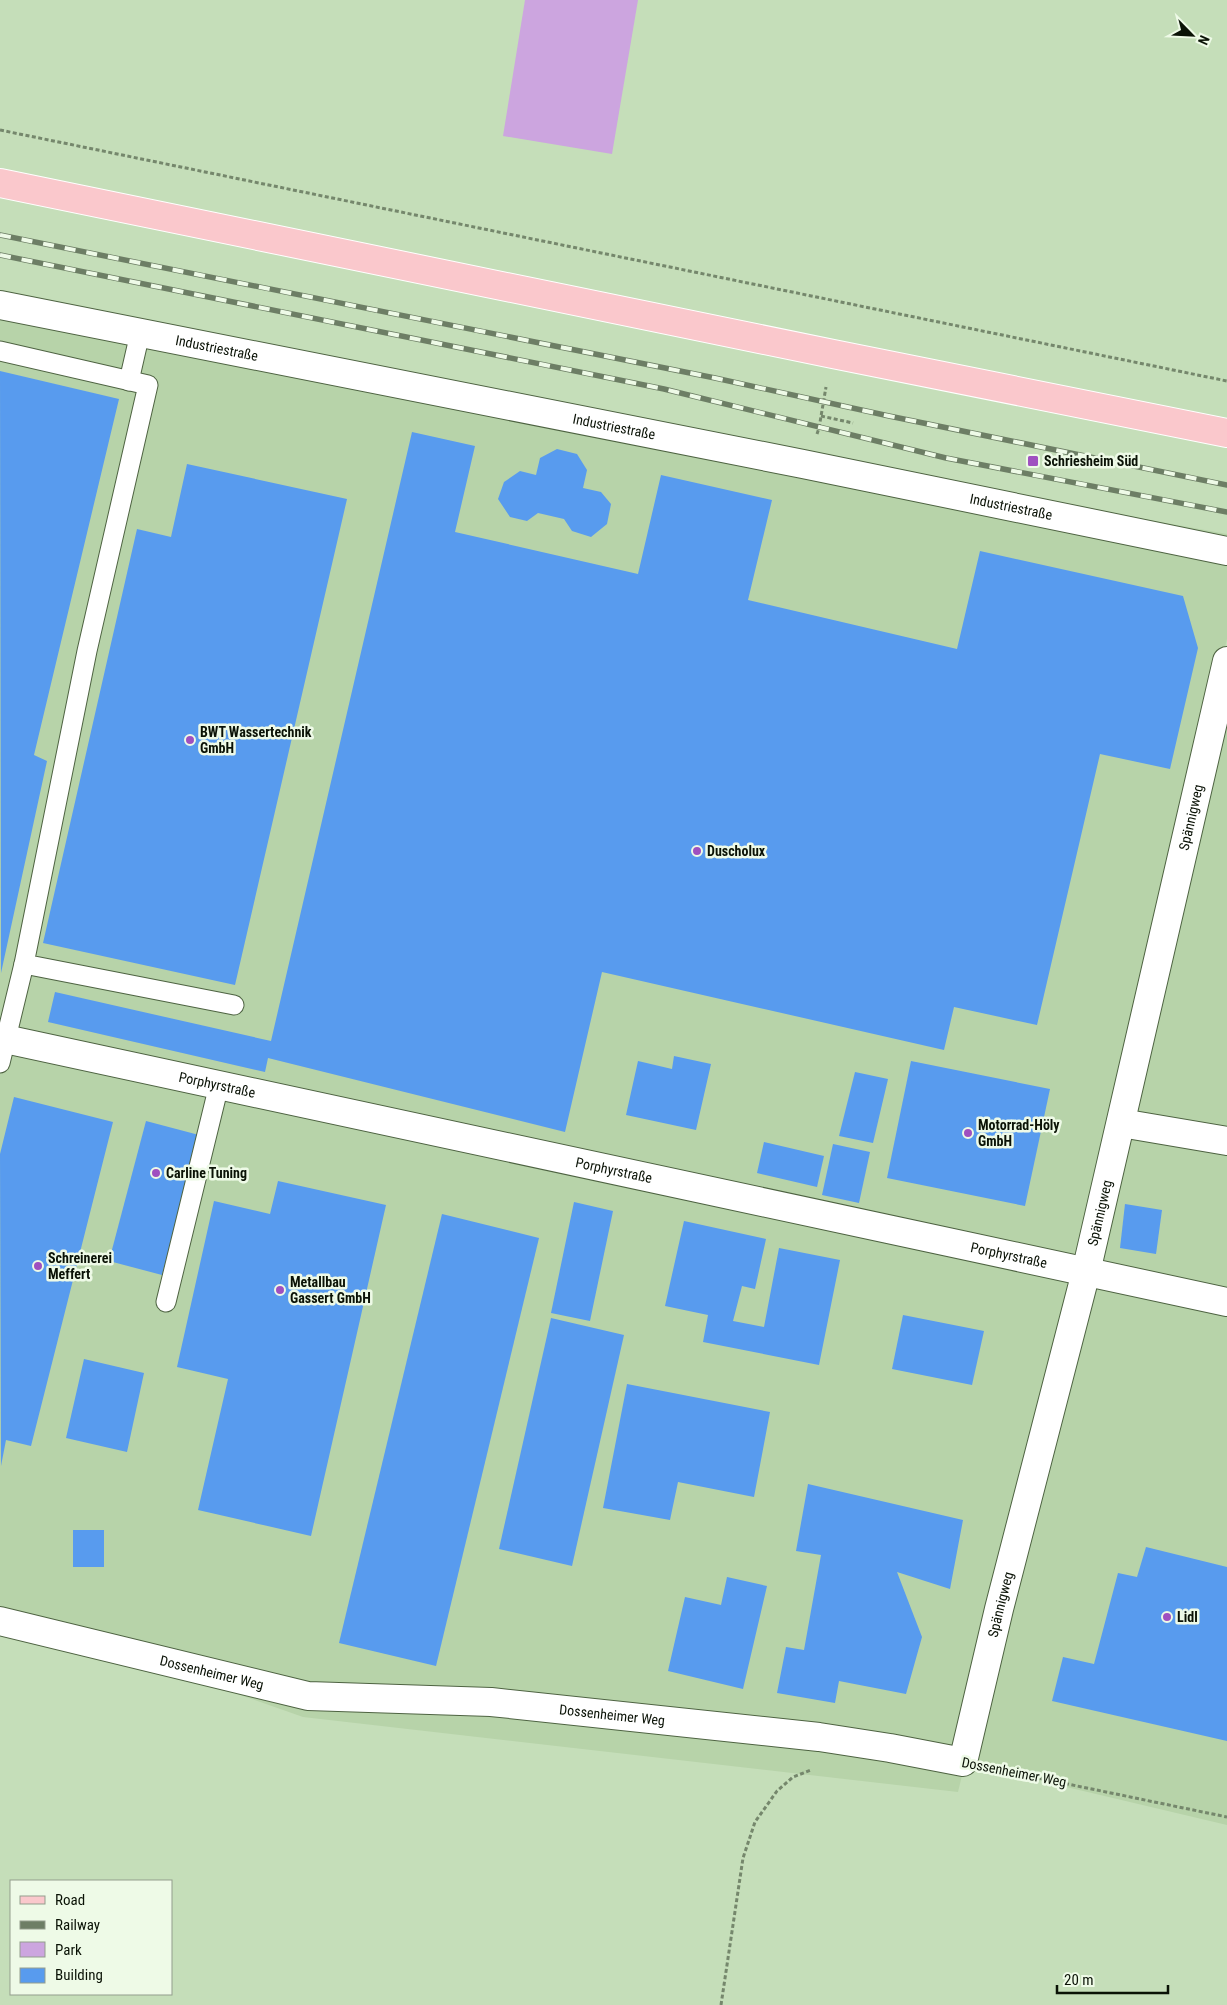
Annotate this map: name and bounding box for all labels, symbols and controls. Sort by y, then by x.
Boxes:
north arrow [1167,10,1217,60]
text: N [1195,33,1213,47]
street label: Industriestraße [174,332,260,364]
street label: Industriestraße [571,411,657,443]
place label: Schriesheim Süd [1044,453,1138,469]
marker: Schriesheim Süd [1026,454,1040,468]
street label: Industriestraße [968,490,1054,523]
place label: BWT Wassertechnik GmbH [200,724,312,756]
marker: BWT Wassertechnik GmbH [184,734,196,746]
street label: Spännigweg [1176,783,1206,852]
place label: Duscholux [707,843,766,859]
marker: Duscholux [691,845,703,857]
street label: Porphyrstraße [177,1069,257,1101]
place label: Motorrad-Höly GmbH [978,1117,1060,1149]
marker: Motorrad-Höly GmbH [962,1127,974,1139]
street label: Porphyrstraße [574,1154,654,1186]
place label: Carline Tuning [166,1165,247,1181]
marker: Carline Tuning [150,1167,162,1179]
street label: Spännigweg [1084,1178,1115,1247]
street label: Porphyrstraße [969,1239,1049,1271]
place label: Schreinerei Meffert [48,1250,112,1282]
marker: Schreinerei Meffert [32,1260,44,1272]
place label: Metallbau Gassert GmbH [290,1274,371,1306]
marker: Metallbau Gassert GmbH [274,1284,286,1296]
street label: Spännigweg [985,1570,1016,1639]
place label: Lidl [1177,1609,1198,1625]
marker: Lidl [1161,1611,1173,1623]
street label: Dossenheimer Weg [158,1652,265,1693]
street label: Dossenheimer Weg [559,1701,666,1729]
street label: Dossenheimer Weg [960,1754,1068,1790]
legend [10,1880,172,1995]
text: Road [55,1891,85,1909]
text: Railway [55,1916,100,1934]
text: Park [55,1941,82,1959]
scale bar [1057,1962,1168,1994]
text: Building [55,1966,103,1984]
text: 20 m [1064,1971,1094,1989]

